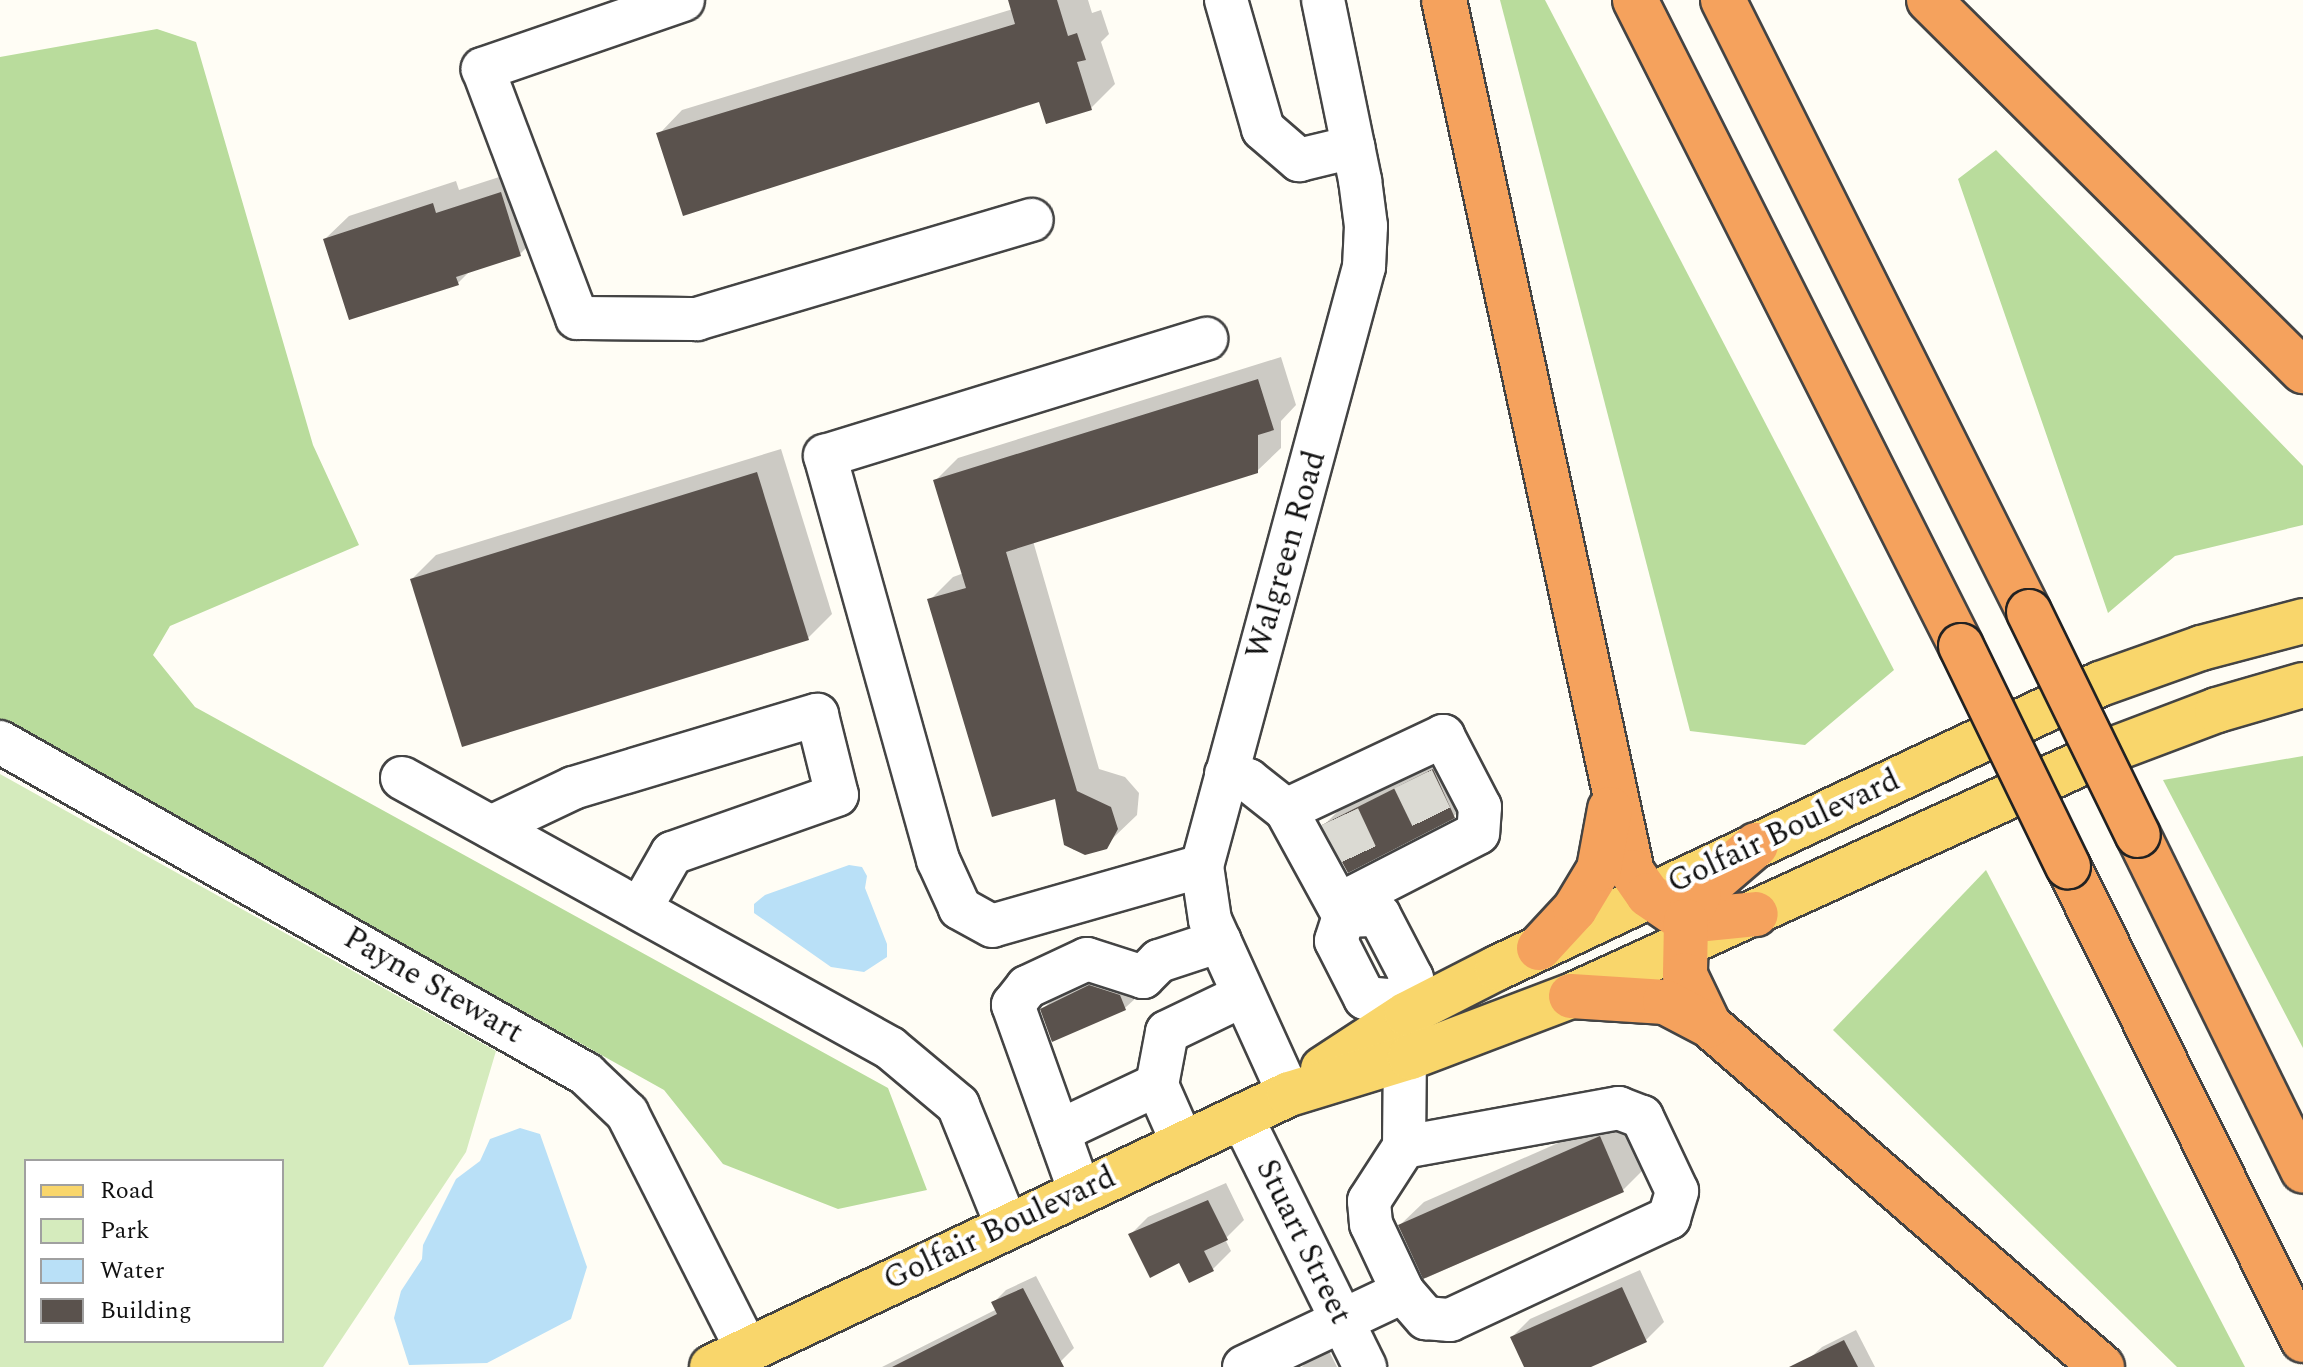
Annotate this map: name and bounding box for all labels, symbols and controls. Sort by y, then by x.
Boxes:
street label: Walgreen Road [1239,446,1335,664]
street label: Golfair Boulevard [1662,761,1906,903]
street label: Payne Stewart [337,919,529,1053]
street label: Stuart Street [1247,1153,1359,1331]
street label: Golfair Boulevard [878,1158,1122,1300]
legend [24,1159,284,1343]
text: Road [100,1173,154,1209]
text: Park [100,1213,150,1249]
text: Water [100,1253,164,1289]
text: Building [100,1293,192,1329]

